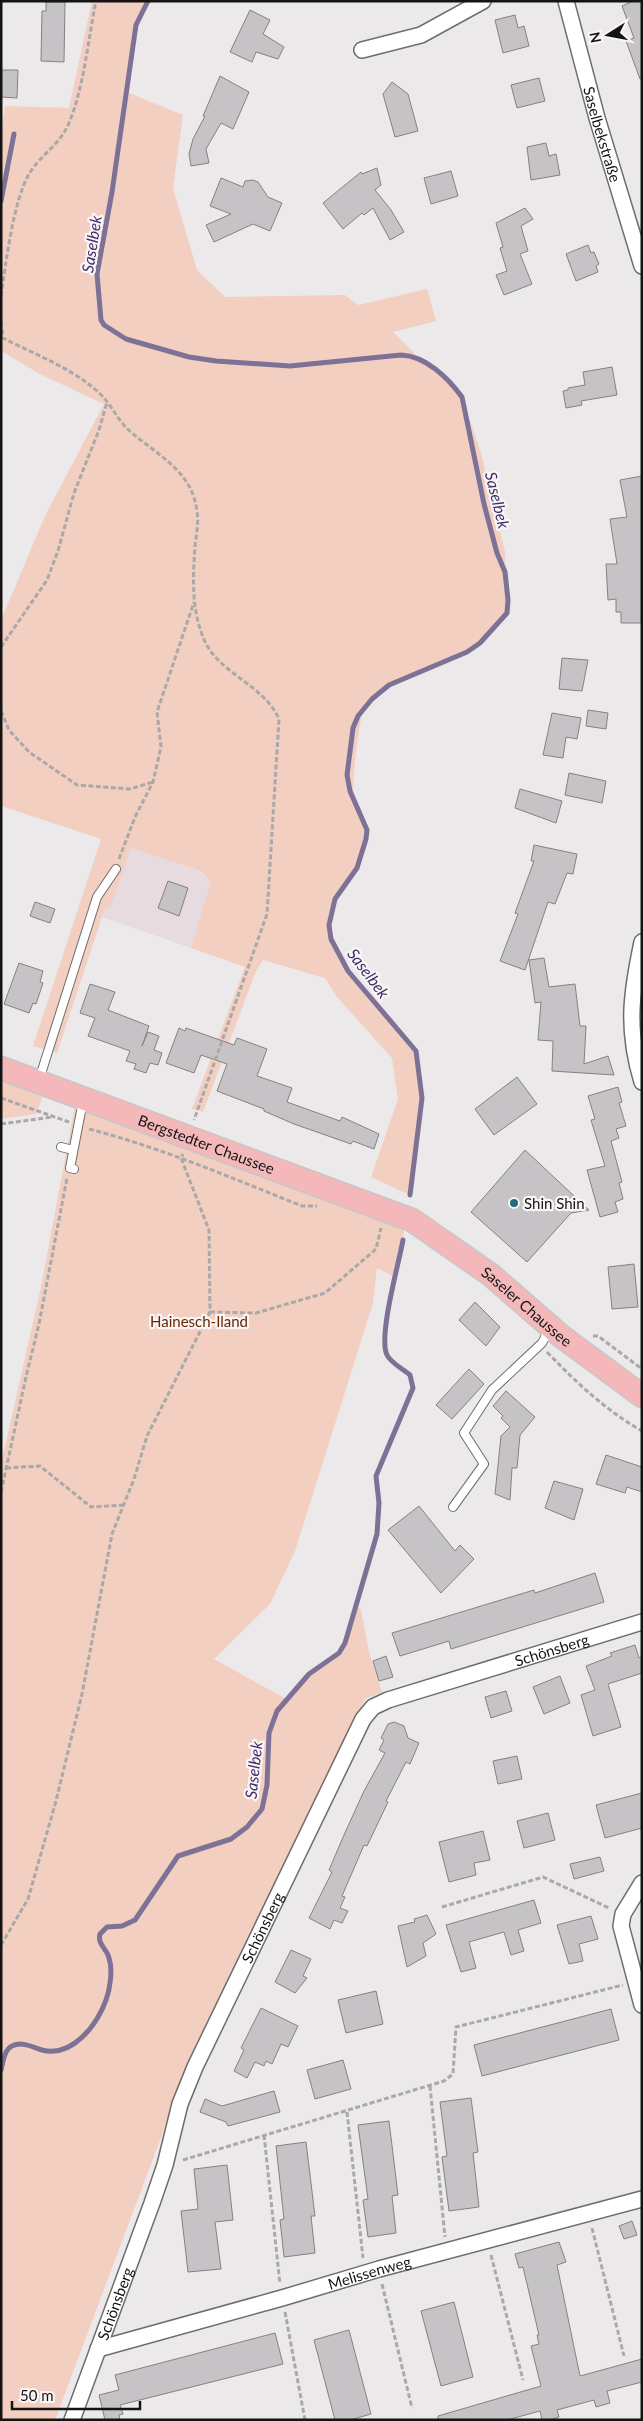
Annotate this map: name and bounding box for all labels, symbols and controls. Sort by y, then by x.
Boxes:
north arrow [583,10,633,60]
text: N [585,31,604,44]
street label: Saselbekstraße [580,84,625,184]
water label: Saselbek [77,214,105,274]
water label: Saselbek [482,470,514,531]
water label: Saselbek [344,944,394,1002]
street label: Bergstedter Chaussee [136,1111,277,1177]
place label: Shin Shin [524,1194,585,1212]
marker: Shin Shin [508,1197,520,1209]
street label: Saseler Chaussee [478,1262,576,1350]
park label: Hainesch-Iland [150,1312,248,1330]
street label: Schönsberg [512,1630,591,1670]
water label: Saselbek [241,1740,266,1800]
street label: Schönsberg [238,1889,287,1966]
street label: Melissenweg [326,2252,413,2293]
street label: Schönsberg [93,2264,137,2343]
scale bar [12,2378,140,2410]
text: 50 m [20,2386,54,2404]

